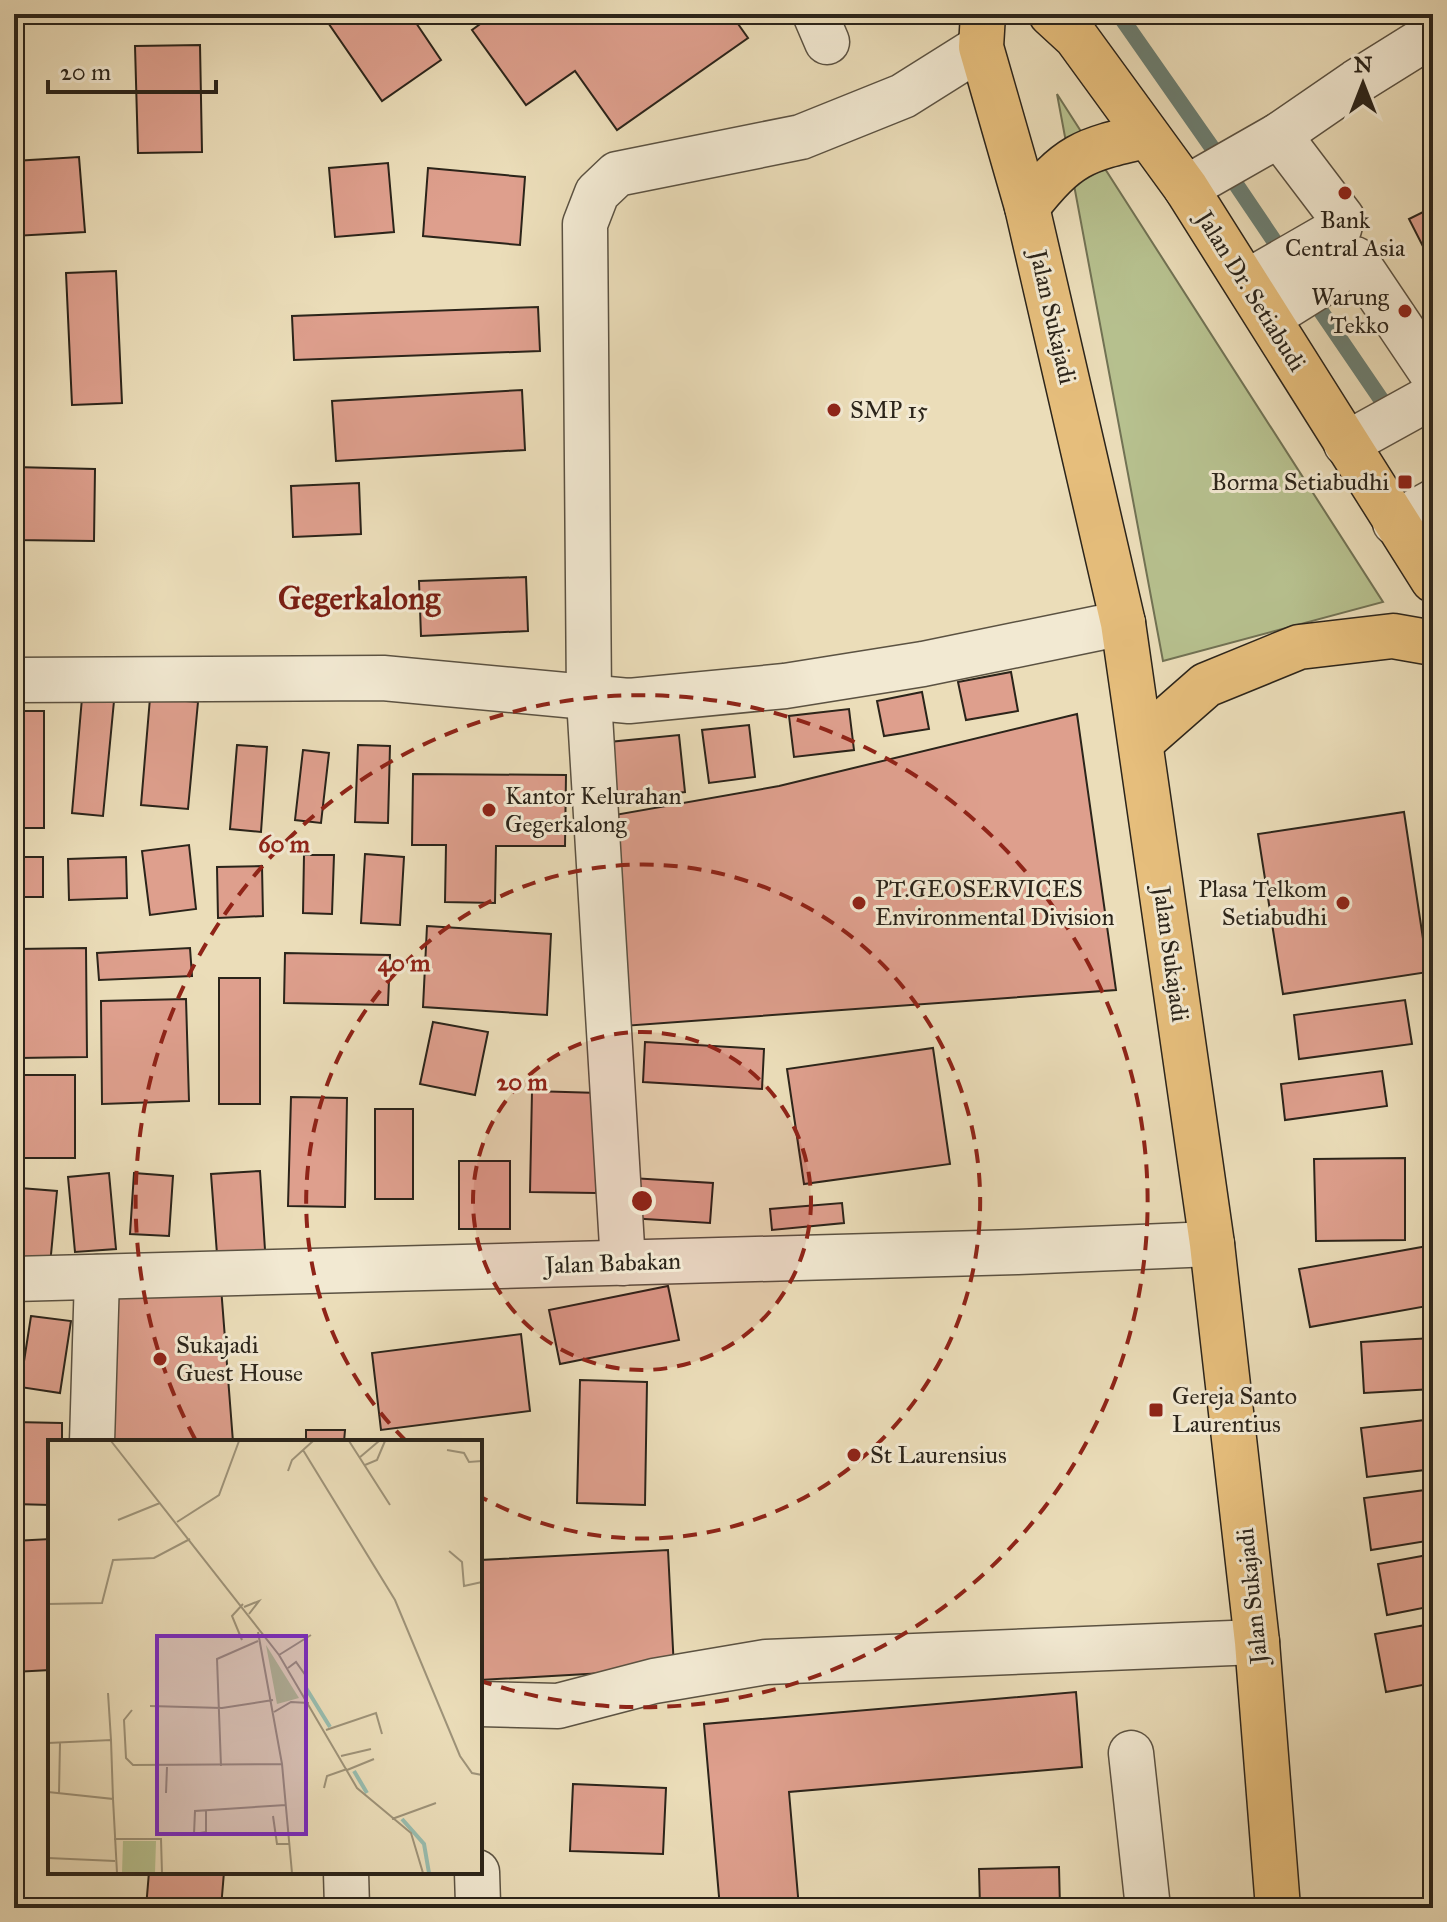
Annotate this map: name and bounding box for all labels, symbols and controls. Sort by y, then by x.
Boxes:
scale bar [48,44,216,94]
north arrow [1323,44,1403,124]
text: N [1354,51,1373,78]
text: 20 m [60,57,111,87]
marker: Bank Central Asia [1336,184,1354,202]
street label: Jalan Dr. Setiabudi [1188,203,1313,377]
place label: Bank Central Asia [1285,205,1406,263]
street label: Jalan Sukajadi [1022,244,1083,387]
place label: Warung Tekko [1311,282,1390,340]
marker: Warung Tekko [1396,302,1414,320]
place label: SMP 15 [850,395,928,425]
marker: SMP 15 [825,401,843,419]
place label: Borma Setiabudhi [1211,467,1389,497]
marker: Borma Setiabudhi [1396,473,1414,491]
district label: Gegerkalong [278,579,441,618]
place label: Kantor Kelurahan Gegerkalong [505,781,681,839]
marker: Kantor Kelurahan Gegerkalong [480,801,498,819]
text: 60 m [258,829,311,859]
place label: PT.GEOSERVICES Environmental Division [875,874,1114,932]
place label: Plasa Telkom Setiabudhi [1198,874,1327,932]
street label: Jalan Sukajadi [1146,881,1195,1024]
marker: PT.GEOSERVICES Environmental Division [850,894,868,912]
marker: Plasa Telkom Setiabudhi [1334,894,1352,912]
text: 40 m [378,948,431,978]
text: 20 m [496,1067,548,1097]
centre of rings [628,1187,656,1215]
street label: Jalan Babakan [541,1246,682,1280]
place label: Sukajadi Guest House [176,1330,303,1388]
marker: Sukajadi Guest House [151,1350,169,1368]
place label: Gereja Santo Laurentius [1172,1381,1297,1439]
marker: Gereja Santo Laurentius [1147,1401,1165,1419]
inset map [48,1440,482,1874]
place label: St Laurensius [870,1440,1007,1470]
marker: St Laurensius [845,1446,863,1464]
street label: Jalan Sukajadi [1230,1526,1274,1668]

